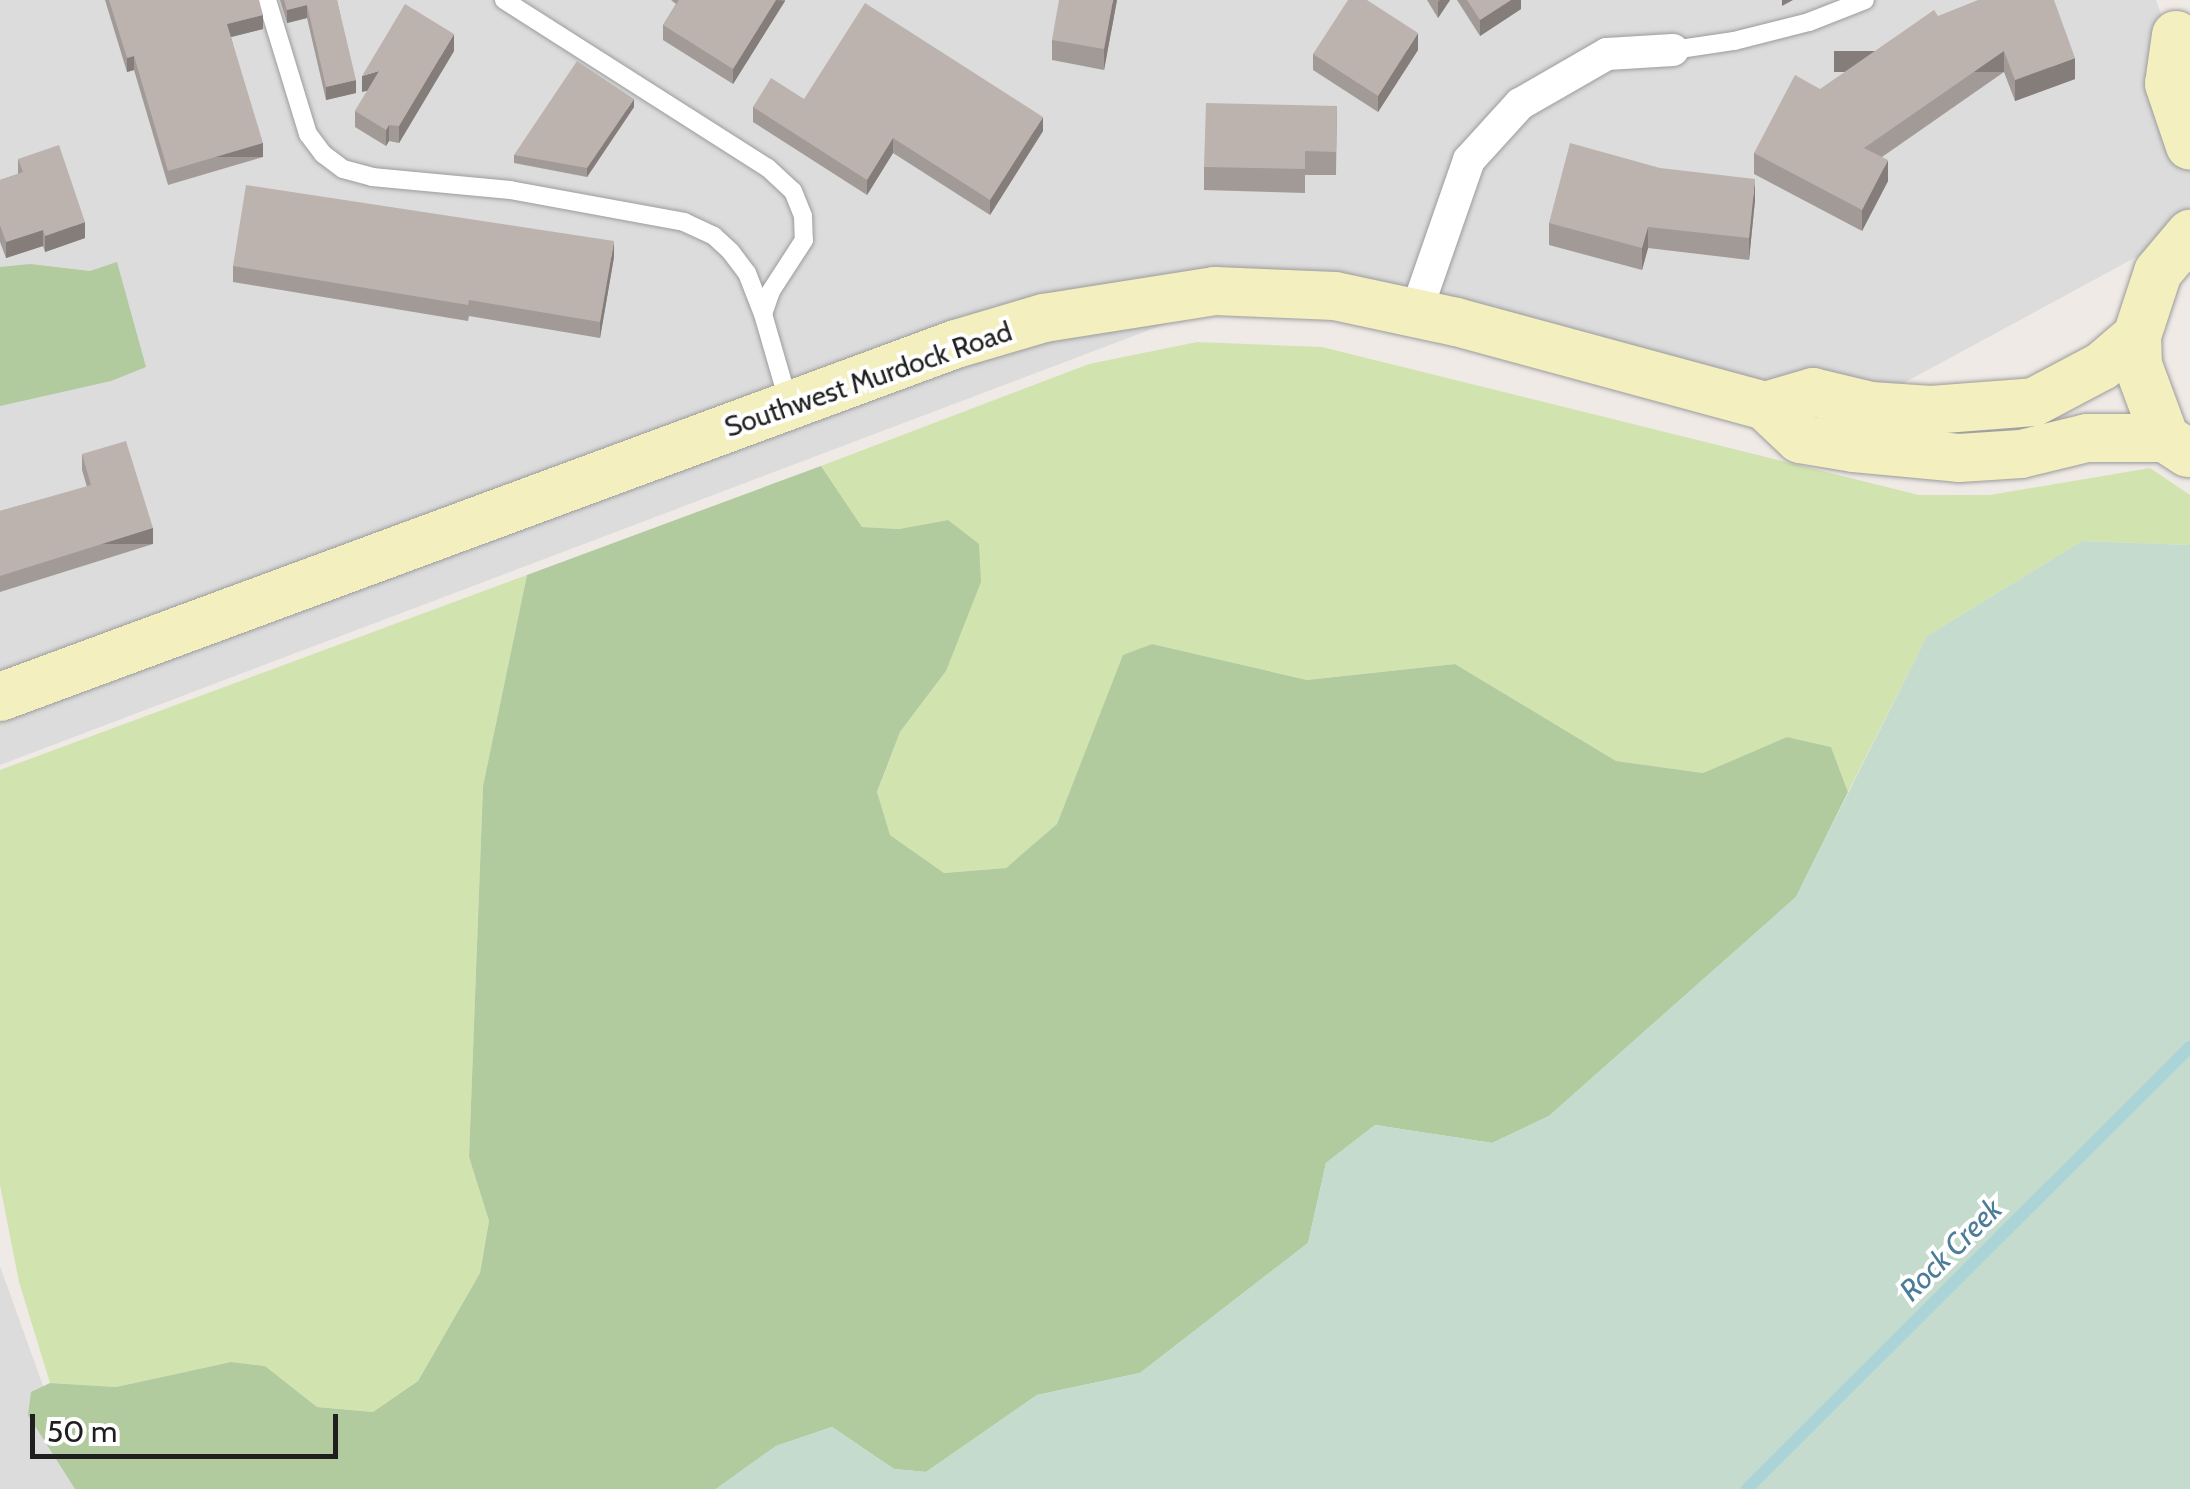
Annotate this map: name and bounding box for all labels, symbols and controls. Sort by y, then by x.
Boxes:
street label: Southwest Murdock Road [720,314,1016,444]
water label: Rock Creek [1892,1191,2010,1309]
scale bar [35,1394,342,1456]
text: 50 m [47,1413,117,1450]

